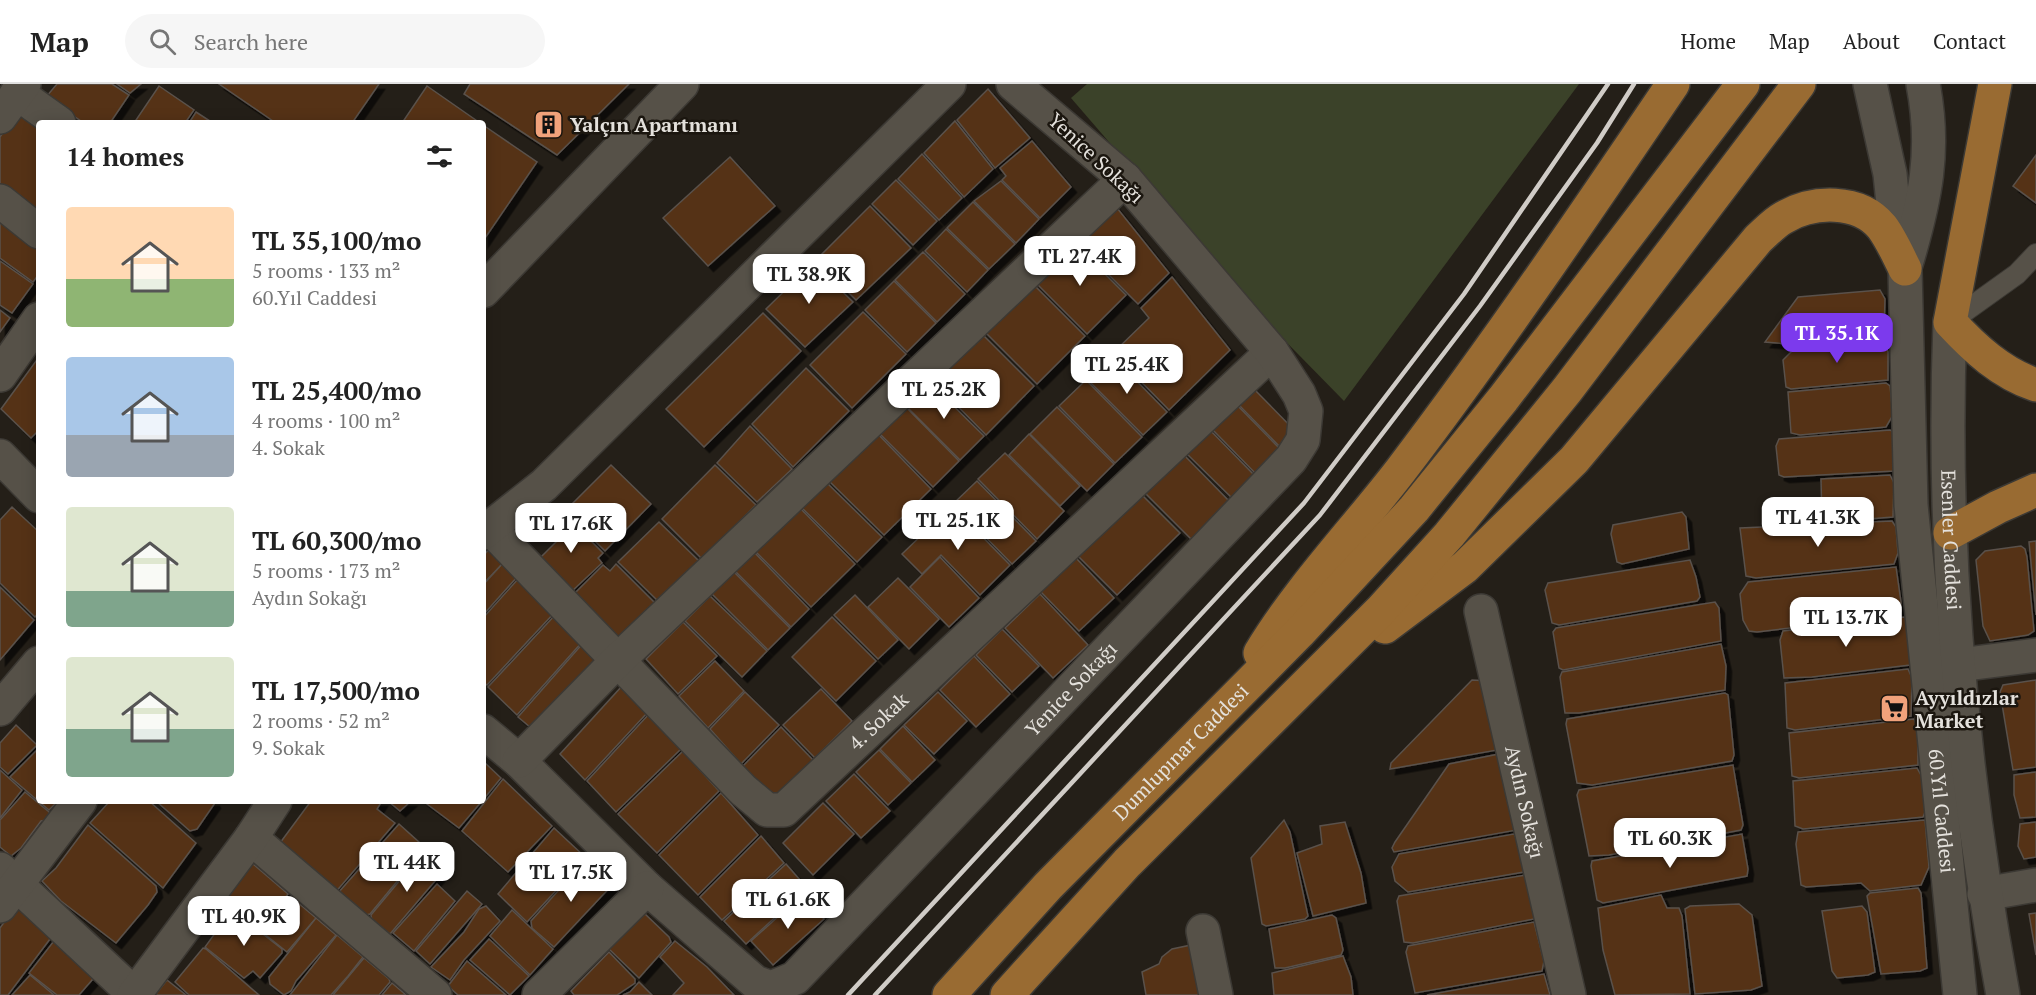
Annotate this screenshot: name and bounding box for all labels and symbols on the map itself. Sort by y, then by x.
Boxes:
street label: Yenice Sokağı [1043,106,1150,209]
building icon: Yalçın Apartmanı [533,109,565,141]
place label: Yalçın Apartmanı [570,111,738,138]
pin: TL 27.4K [1018,236,1142,287]
pin: TL 38.9K [747,254,871,305]
pin: TL 35.1K [1775,313,1899,364]
pin: TL 25.4K [1065,344,1189,395]
pin: TL 25.2K [882,369,1006,420]
street label: Esenler Caddesi [1935,469,1968,611]
pin: TL 41.3K [1756,497,1880,548]
pin: TL 25.1K [896,500,1020,551]
pin: TL 17.6K [509,503,633,554]
pin: TL 13.7K [1784,597,1908,648]
street label: Yenice Sokağı [1019,635,1123,742]
street label: Dumlupınar Caddesi [1107,677,1254,826]
place label: Ayyıldızlar Market [1915,684,2019,734]
street label: 4. Sokak [842,686,914,756]
supermarket icon: Ayyıldızlar Market [1878,693,1910,725]
street label: Aydın Sokağı [1499,743,1551,861]
street label: 60.Yıl Caddesi [1922,747,1962,874]
pin: TL 60.3K [1608,818,1732,869]
pin: TL 44K [358,842,456,893]
pin: TL 17.5K [509,852,633,903]
pin: TL 61.6K [726,879,850,930]
pin: TL 40.9K [182,896,306,947]

